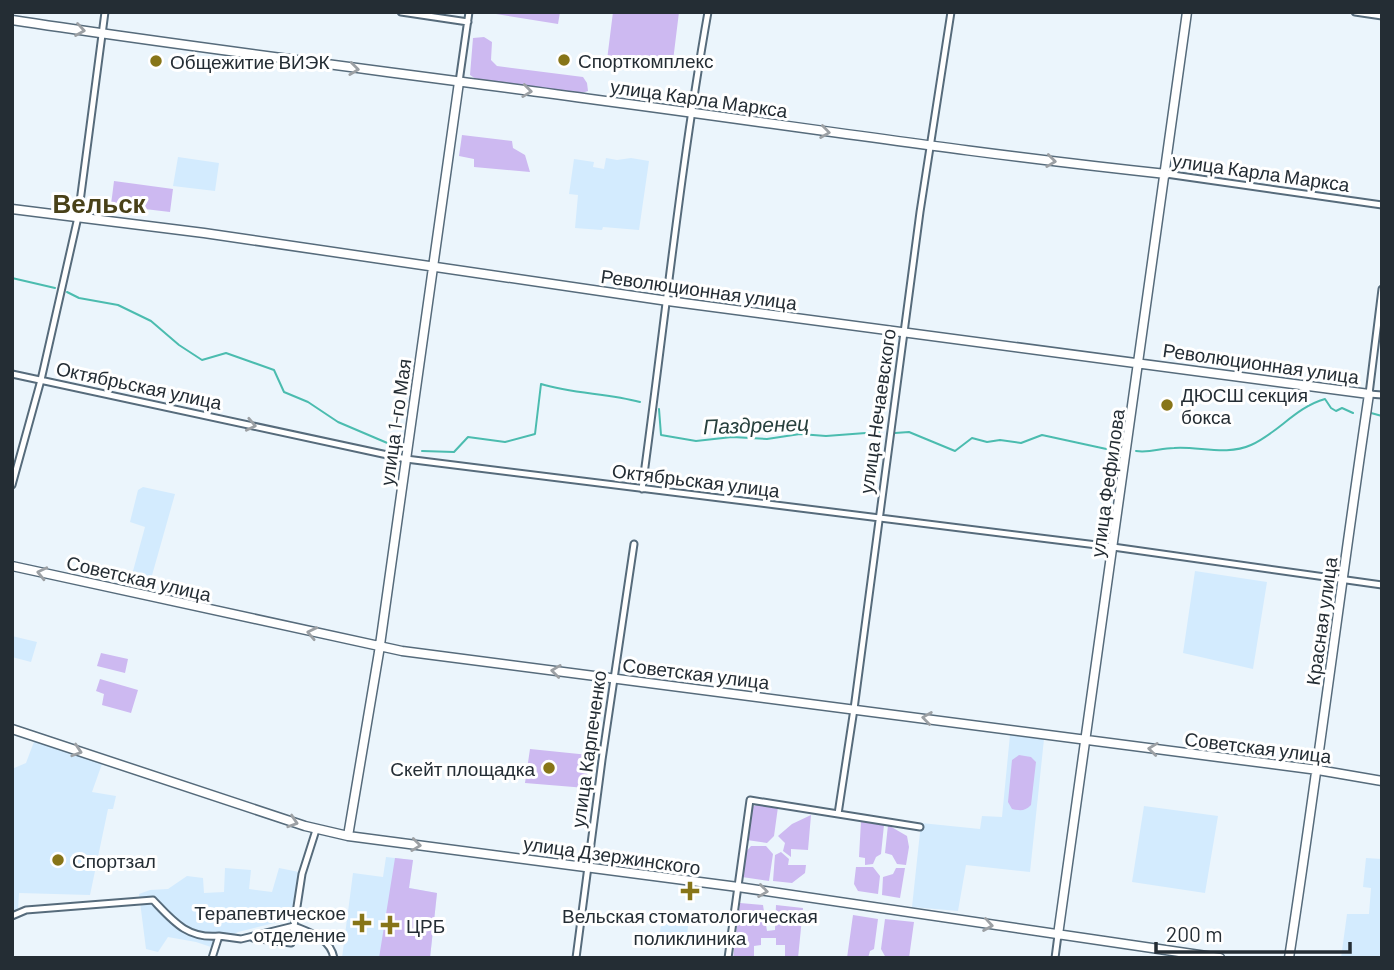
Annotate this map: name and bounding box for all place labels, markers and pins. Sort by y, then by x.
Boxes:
place label: Спорткомплекс [578,49,714,72]
place label: Общежитие ВИЭК [170,50,330,73]
marker: Спорткомплекс [556,52,572,68]
marker: Общежитие ВИЭК [148,53,164,69]
place label: ДЮСШ секция бокса [1181,383,1308,428]
marker: ДЮСШ секция бокса [1159,397,1175,413]
place label: Скейт площадка [390,757,535,780]
marker: Скейт площадка [541,760,557,776]
place label: Спортзал [72,849,156,872]
marker: Спортзал [50,852,66,868]
marker: Вельская стоматологическая поликлиника [680,881,700,901]
place label: Терапевтическое отделение [194,901,346,946]
place label: Вельская стоматологическая поликлиника [562,904,818,949]
marker: Терапевтическое отделение [352,913,372,933]
place label: ЦРБ [406,914,445,937]
marker: ЦРБ [380,915,400,935]

